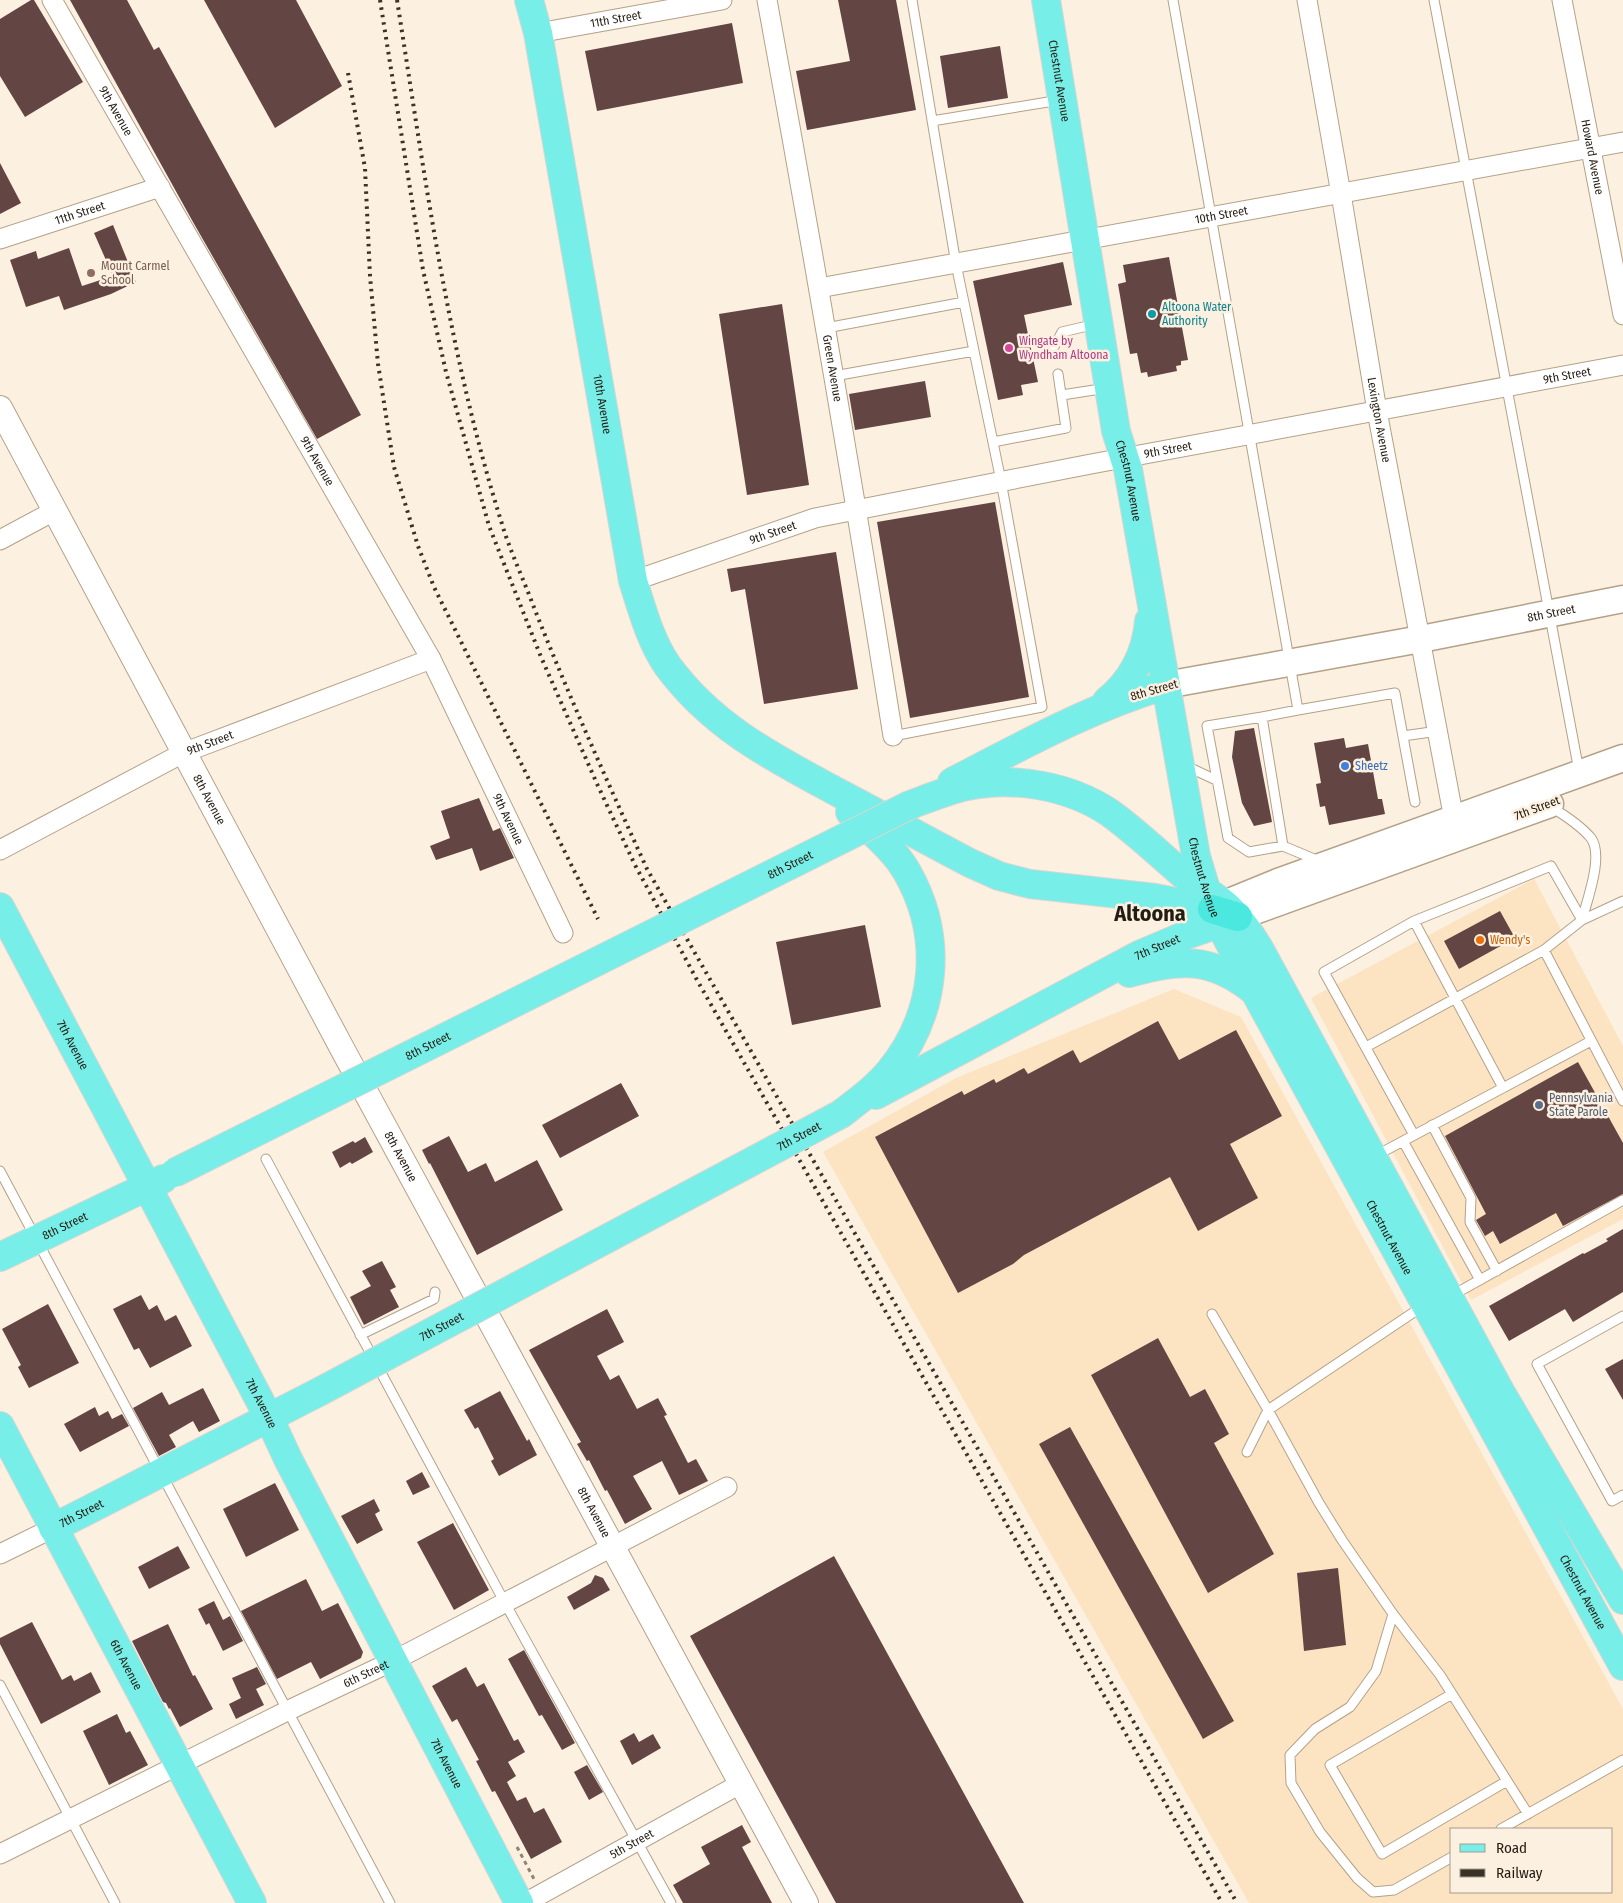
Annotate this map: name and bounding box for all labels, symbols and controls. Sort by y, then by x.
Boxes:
street label: 11th Street [589,8,643,31]
street label: Chestnut Avenue [1046,39,1073,123]
street label: 9th Avenue [96,84,136,138]
street label: Howard Avenue [1578,118,1607,196]
street label: 11th Street [53,198,107,228]
street label: 10th Street [1194,203,1249,227]
place label: Mount Carmel School [101,259,170,287]
marker: Mount Carmel School [85,267,97,279]
place label: Altoona Water Authority [1162,300,1232,328]
marker: Altoona Water Authority [1146,308,1158,320]
street label: Green Avenue [820,334,845,403]
place label: Wingate by Wyndham Altoona [1019,334,1109,362]
marker: Wingate by Wyndham Altoona [1003,342,1015,354]
street label: 9th Street [1542,364,1592,387]
street label: 10th Avenue [590,373,614,435]
street label: Lexington Avenue [1365,376,1394,464]
street label: 9th Avenue [297,434,337,489]
street label: Chestnut Avenue [1112,438,1144,522]
street label: 9th Street [1143,438,1193,461]
street label: 9th Street [748,518,798,547]
street label: 8th Street [1526,602,1577,625]
street label: 8th Street [1129,677,1179,703]
street label: 9th Street [185,728,235,758]
place label: Sheetz [1355,759,1388,773]
marker: Sheetz [1339,760,1351,772]
street label: 8th Avenue [190,772,228,827]
street label: 9th Avenue [490,791,526,847]
street label: 7th Street [1512,793,1562,823]
street label: Chestnut Avenue [1186,836,1222,920]
street label: 8th Street [765,848,815,882]
district label: Altoona [1113,900,1186,927]
street label: 7th Street [1132,931,1182,963]
place label: Wendy's [1490,933,1530,947]
marker: Wendy's [1474,934,1486,946]
street label: 7th Avenue [54,1018,91,1072]
street label: 8th Street [403,1029,453,1063]
place label: Pennsylvania State Parole [1549,1091,1613,1119]
marker: Pennsylvania State Parole [1533,1099,1545,1111]
street label: 7th Street [775,1119,823,1154]
street label: 8th Avenue [381,1129,420,1184]
street label: Chestnut Avenue [1363,1198,1415,1277]
street label: 8th Street [40,1209,90,1243]
street label: 7th Street [417,1309,466,1344]
street label: 7th Avenue [243,1376,280,1431]
street label: 8th Avenue [575,1485,613,1540]
street label: 7th Street [57,1496,106,1530]
street label: Chestnut Avenue [1557,1552,1609,1632]
street label: 6th Avenue [107,1637,145,1692]
street label: 6th Street [341,1657,391,1690]
street label: 7th Avenue [428,1736,465,1791]
street label: 5th Street [607,1826,656,1862]
legend [1450,1828,1613,1893]
text: Road [1496,1839,1527,1857]
text: Railway [1496,1864,1543,1882]

